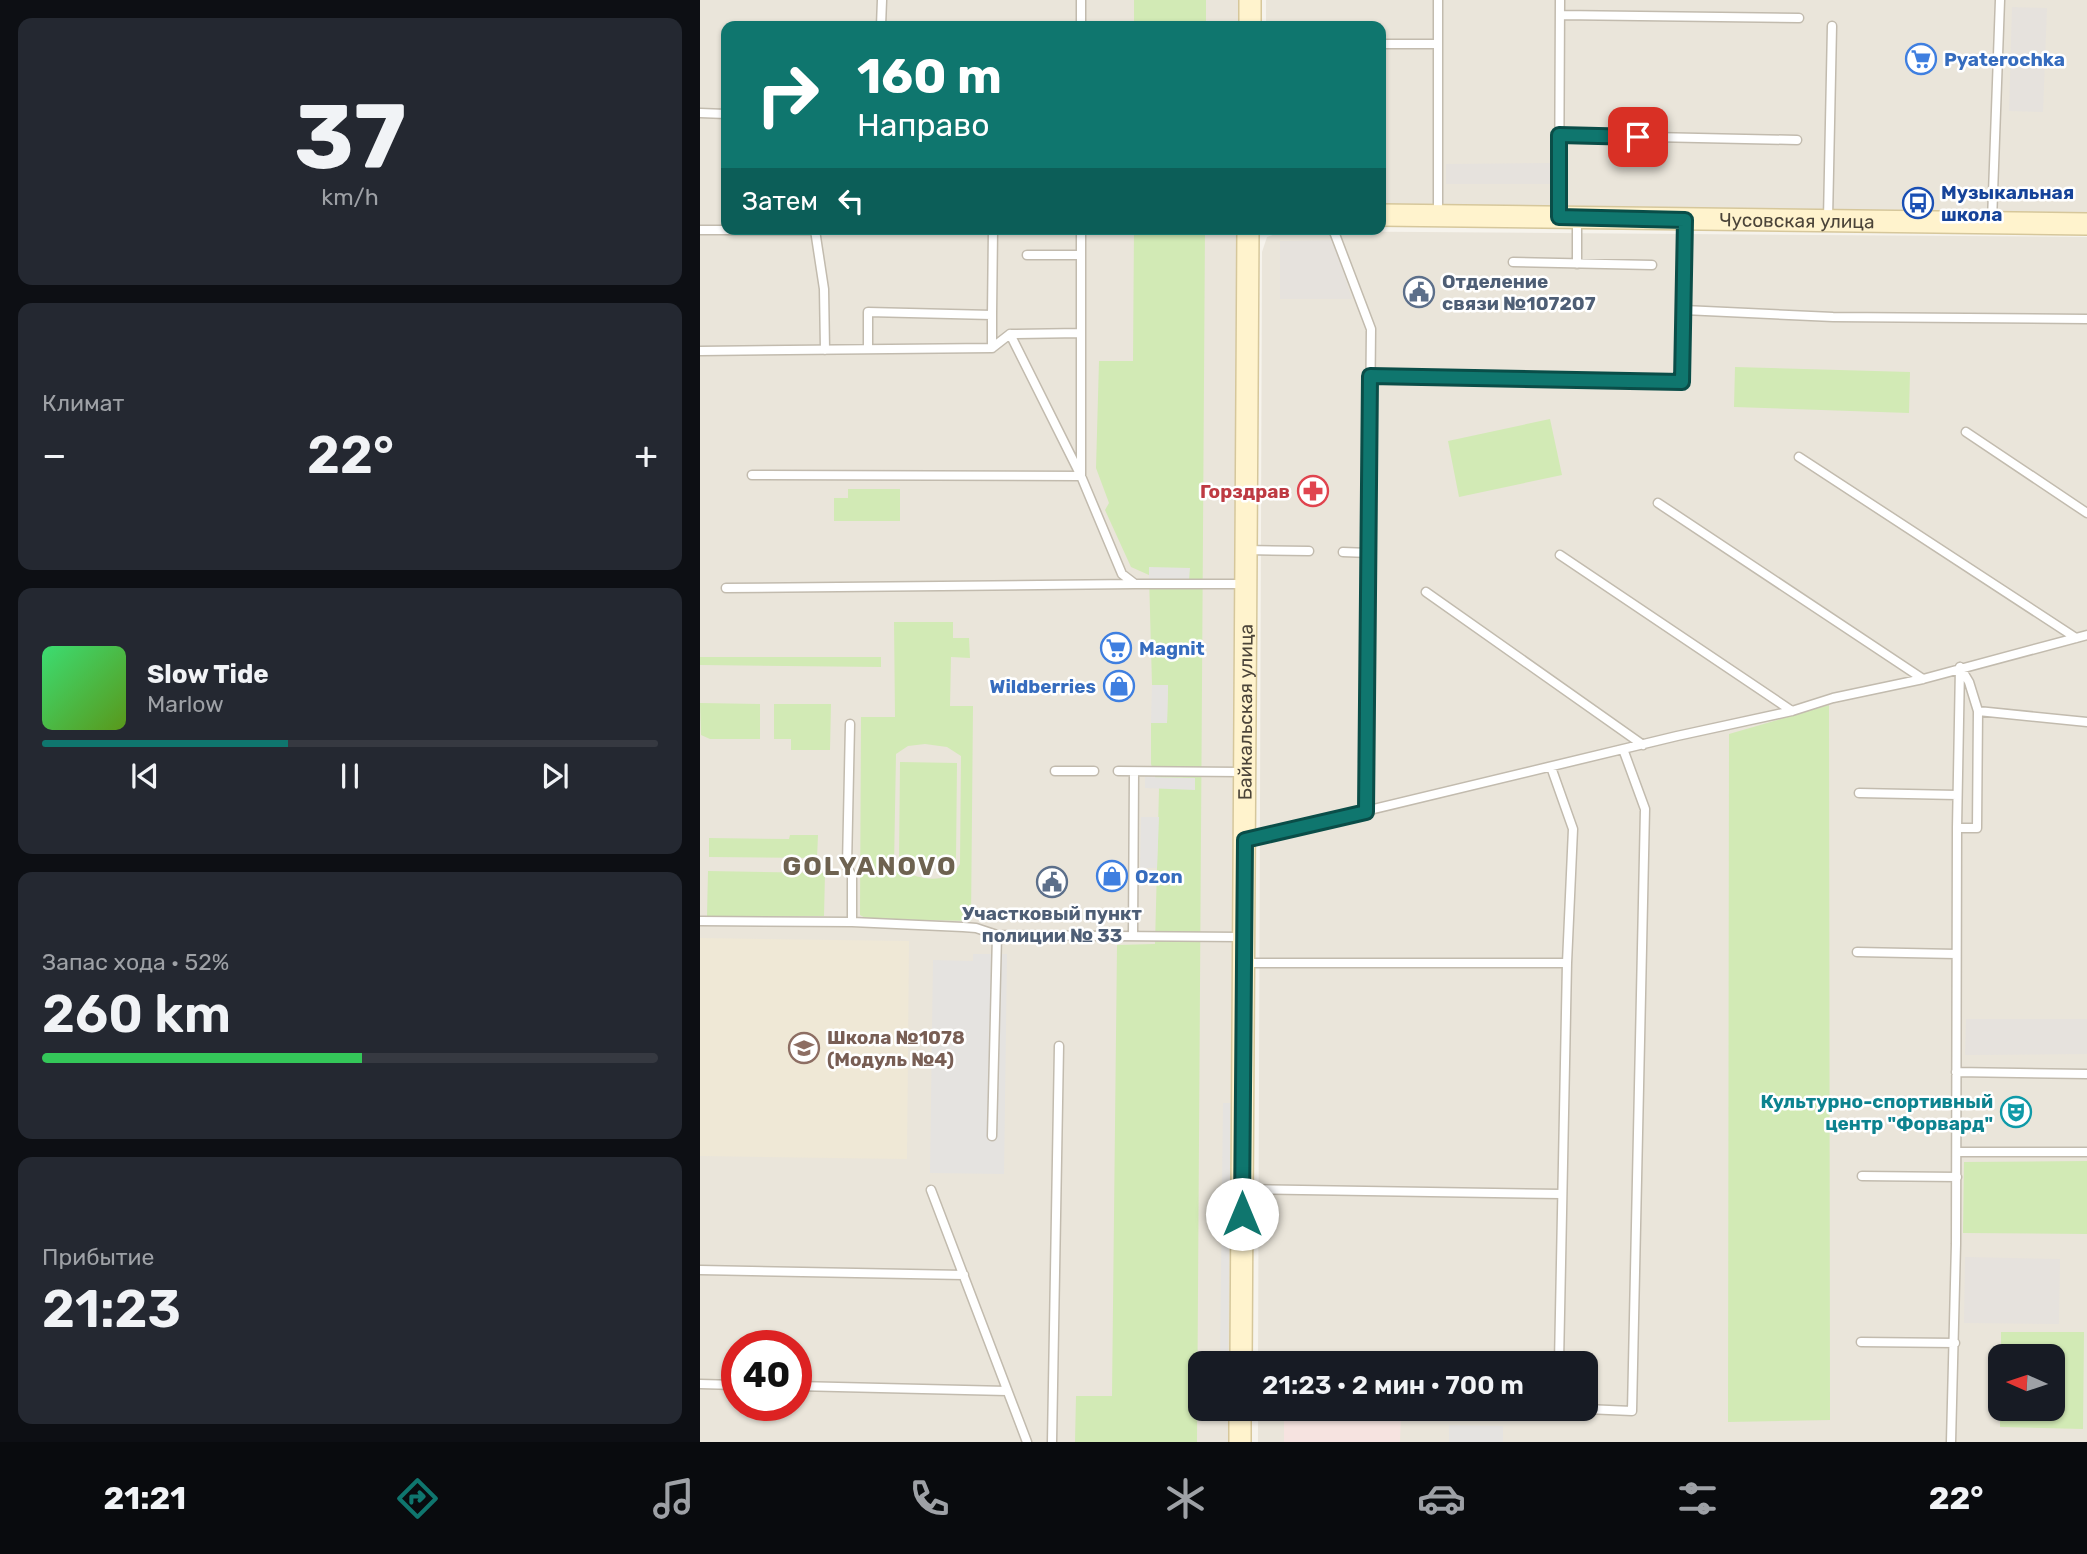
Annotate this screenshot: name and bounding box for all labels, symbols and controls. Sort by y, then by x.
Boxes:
supermarket icon: Pyaterochka [1904,42,1938,76]
text: 160 m [857,47,1002,105]
place label: Pyaterochka [1944,48,2065,71]
icon: right [742,49,833,140]
text: 37 [294,83,406,191]
text: Направо [857,106,990,144]
pin [1608,107,1668,167]
icon: arrive [1619,118,1657,156]
place label: Музыкальная школа [1941,181,2074,226]
icon: left [832,182,870,220]
text: km/h [321,183,379,211]
text: Затем [742,186,818,217]
bus stop icon: Музыкальная школа [1901,186,1935,220]
street label: Чусовская улица [1719,208,1875,233]
place label: Отделение связи №107207 [1442,270,1596,315]
public building icon: Отделение связи №107207 [1402,275,1436,309]
text: Климат [42,389,124,417]
text: 22° [307,424,394,486]
text: − [42,432,67,478]
text: + [634,432,658,478]
pharmacy icon: Горздрав [1296,474,1330,508]
place label: Горздрав [1200,480,1290,503]
street label: Байкальская улица [1233,624,1258,800]
supermarket icon: Magnit [1099,631,1133,665]
place label: Magnit [1139,637,1205,660]
text: Slow Tide [147,659,269,690]
shop icon: Wildberries [1102,669,1136,703]
place label: Wildberries [990,675,1096,698]
text: Marlow [147,690,224,718]
icon: previous [126,757,164,795]
icon: pause [331,757,369,795]
icon: next [536,757,574,795]
district label: GOLYANOVO [783,851,958,882]
shop icon: Ozon [1095,859,1129,893]
public building icon: Участковый пункт полиции № 33 [1035,865,1069,899]
place label: Ozon [1135,865,1183,888]
place label: Участковый пункт полиции № 33 [962,902,1143,947]
text: Запас хода · 52% [42,948,229,976]
text: 260 km [42,983,231,1045]
place label: Школа №1078 (Модуль №4) [827,1026,965,1071]
school or university icon: Школа №1078 (Модуль №4) [787,1031,821,1065]
place label: Культурно-спортивный центр "Форвард" [1760,1090,1993,1135]
theatre icon: Культурно-спортивный центр "Форвард" [1999,1095,2033,1129]
position arrow [1205,1177,1279,1251]
text: Прибытие [42,1243,154,1271]
text: 21:23 [42,1278,181,1340]
speed limit sign: 40 [721,1330,812,1421]
north arrow [1988,1344,2065,1421]
map controls [1988,1344,2065,1421]
text: 21:23 · 2 мин · 700 m [1262,1370,1524,1401]
icon: directions [393,1474,442,1523]
icon: music [649,1474,698,1523]
icon: phone [905,1474,954,1523]
icon: climate [1161,1474,1210,1523]
icon: car [1417,1474,1466,1523]
icon: filters [1673,1474,1722,1523]
text: 21:21 [103,1479,186,1517]
text: 22° [1929,1479,1983,1517]

